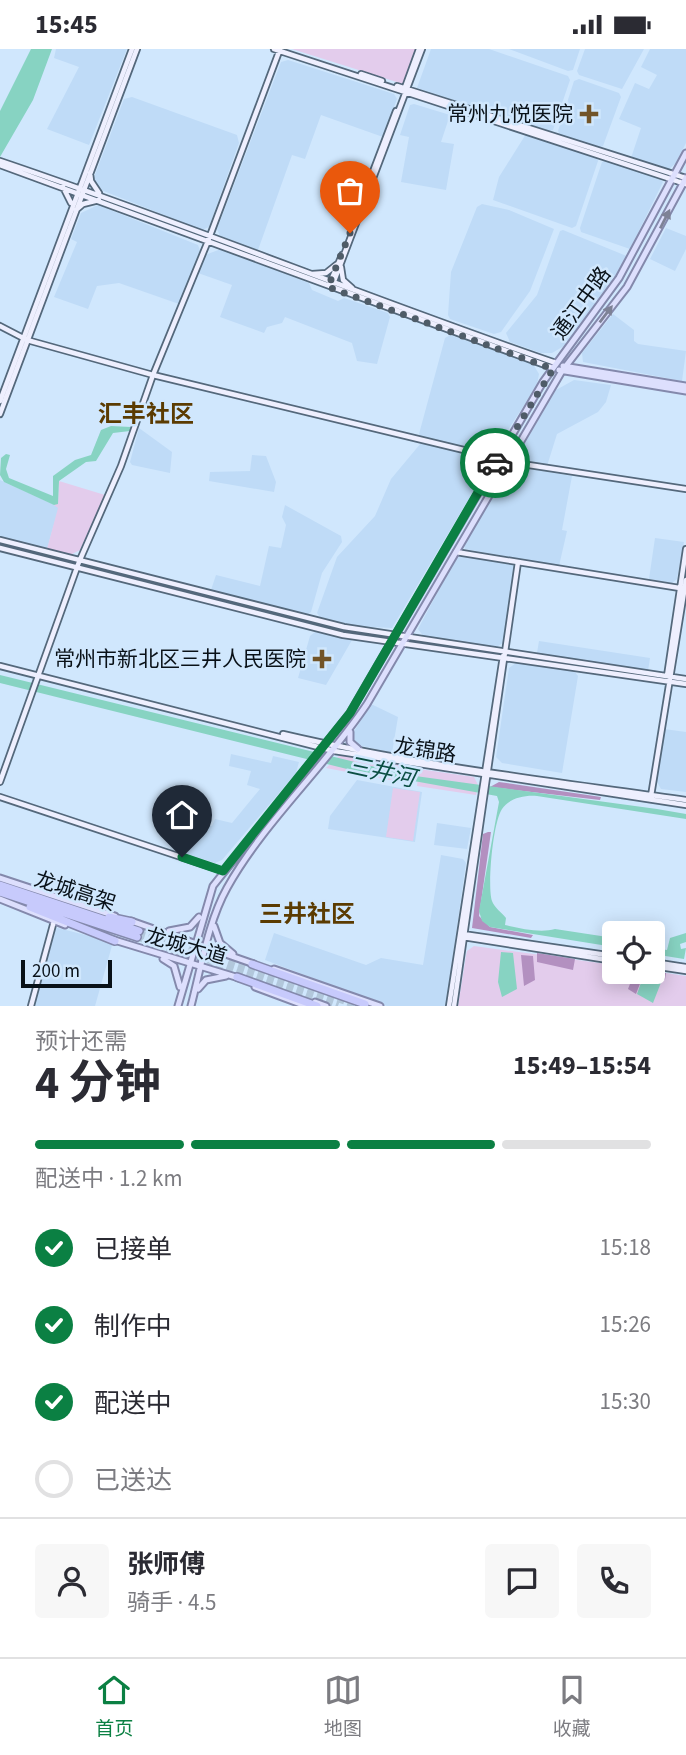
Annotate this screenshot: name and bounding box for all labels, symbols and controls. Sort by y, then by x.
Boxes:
text: 15:45 [35,6,98,43]
place label: 常州九悦医院 [447,99,573,129]
marker: 常州九悦医院 [579,104,599,124]
pin [320,161,380,233]
icon: bag [331,172,369,210]
one-way arrow [659,209,670,229]
street label: 通江中路 [544,260,618,346]
one-way arrow [599,305,613,323]
district label: 汇丰社区 [98,397,194,432]
courier [460,428,530,498]
icon: car [476,444,514,482]
place label: 常州市新北区三井人民医院 [54,644,306,674]
marker: 常州市新北区三井人民医院 [312,649,332,669]
street label: 龙锦路 [392,730,458,770]
water label: 三井河 [344,749,422,796]
pin [152,785,212,857]
icon: home [163,796,201,834]
street label: 龙城高架 [30,864,120,918]
district label: 三井社区 [259,897,355,932]
street label: 龙城大道 [141,920,231,972]
map controls [602,921,665,984]
button: locate [602,921,665,984]
scale bar [21,957,112,989]
text: 200 m [32,958,80,985]
text: 预计还需 [35,1025,127,1058]
text: 15:49–15:54 [513,1047,651,1084]
text: 4 分钟 [35,1051,161,1116]
text: 配送中 · 1.2 km [35,1162,183,1195]
icon: check [35,1229,73,1267]
text: 已接单 [94,1231,172,1268]
text: 15:18 [600,1231,651,1264]
icon: check [35,1306,73,1344]
text: 制作中 [94,1308,172,1345]
text: 15:26 [600,1308,651,1341]
icon: check [35,1383,73,1421]
text: 配送中 [94,1385,172,1422]
text: 15:30 [600,1385,651,1418]
text: 已送达 [94,1462,172,1499]
button: person [35,1544,109,1618]
button: chat [485,1544,559,1618]
button: phone [577,1544,651,1618]
text: 张师傅 [127,1546,205,1583]
text: 骑手 · 4.5 [127,1586,217,1619]
tab: 首页 [95,1671,133,1743]
tab: 地图 [324,1671,362,1743]
tab: 收藏 [553,1671,591,1743]

